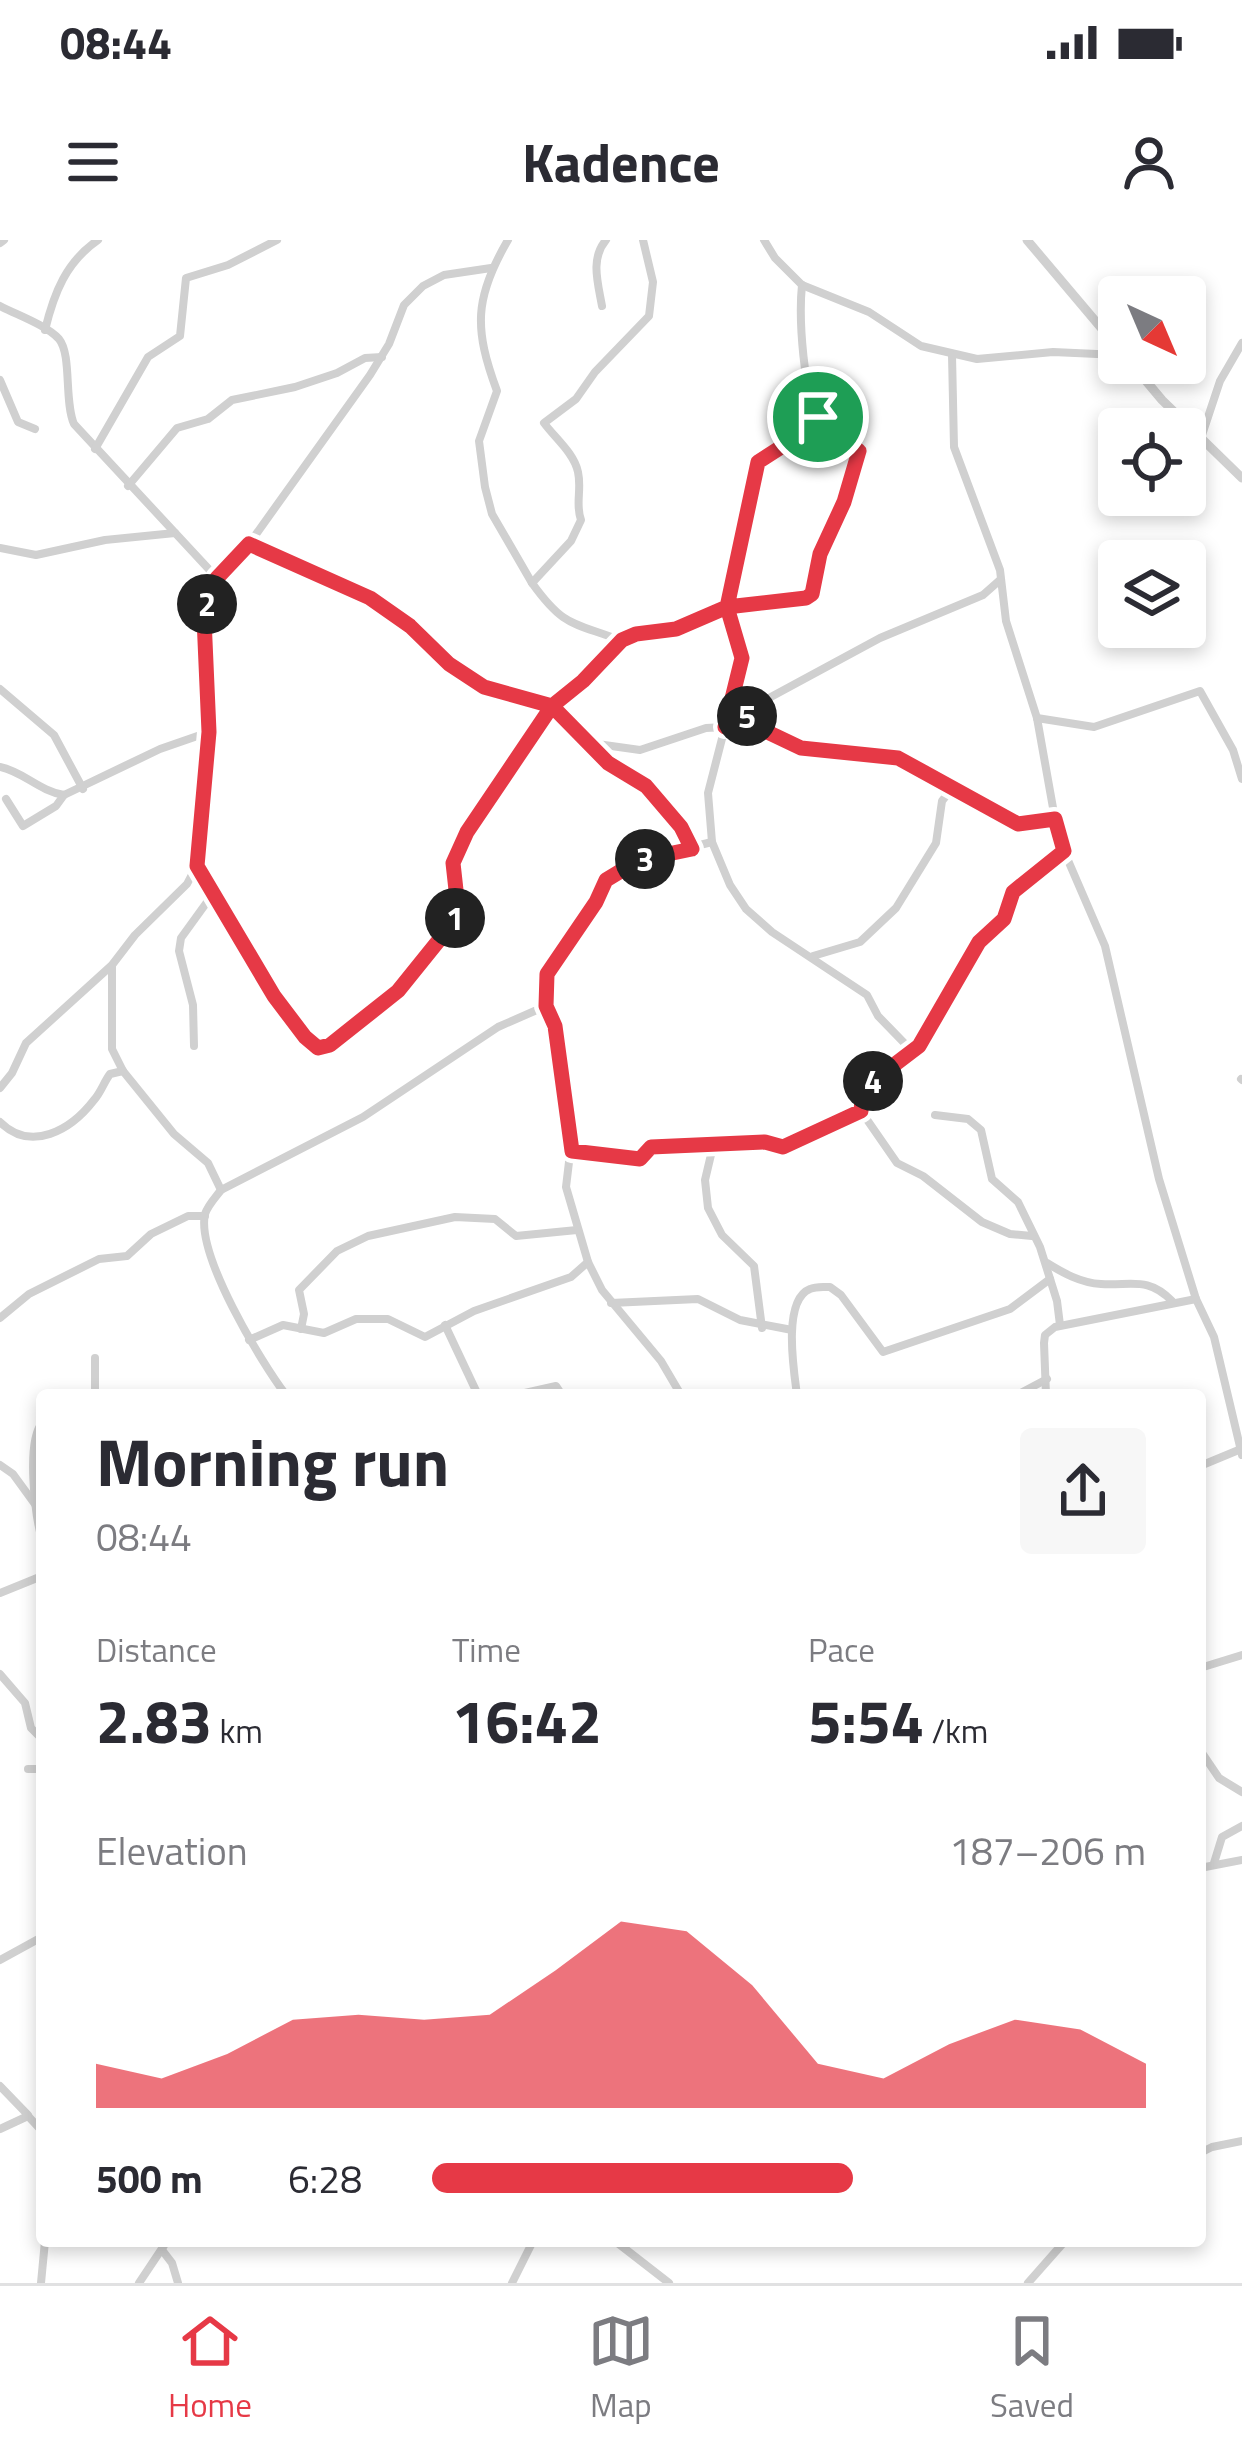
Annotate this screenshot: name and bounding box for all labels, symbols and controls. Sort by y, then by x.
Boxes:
text: 08:44 [60,8,172,76]
text: Kadence [522,121,720,203]
icon: menu [60,129,126,195]
icon: person [1116,129,1182,195]
north arrow [1098,276,1206,384]
map controls [1098,276,1206,648]
pin [767,366,869,468]
icon: arrive [785,384,851,450]
button: locate [1098,408,1206,516]
button: layers [1098,540,1206,648]
pin: 2 [177,574,237,634]
text: 2 [198,579,216,629]
pin: 5 [717,686,777,746]
text: 5 [738,691,756,741]
pin: 3 [615,829,675,889]
text: 3 [636,834,654,884]
pin: 1 [425,888,485,948]
text: 1 [446,893,464,943]
pin: 4 [843,1051,903,1111]
text: 4 [864,1056,882,1106]
text: Morning run [96,1411,449,1512]
button: share [1020,1428,1146,1554]
text: 08:44 [96,1507,192,1566]
text: Distance [96,1625,217,1675]
text: Time [452,1625,521,1675]
text: Pace [808,1625,875,1675]
text: 2.83 [96,1675,212,1766]
text: 16:42 [452,1675,602,1766]
text: 5:54 [808,1675,924,1766]
text: km [212,1706,263,1756]
text: /km [924,1706,988,1756]
text: Elevation [96,1821,248,1880]
text: 187–206 m [949,1821,1146,1880]
text: 500 m [96,2149,203,2208]
text: 6:28 [288,2149,362,2208]
tab: Home [168,2308,252,2430]
tab: Map [588,2308,654,2430]
tab: Saved [990,2308,1074,2430]

